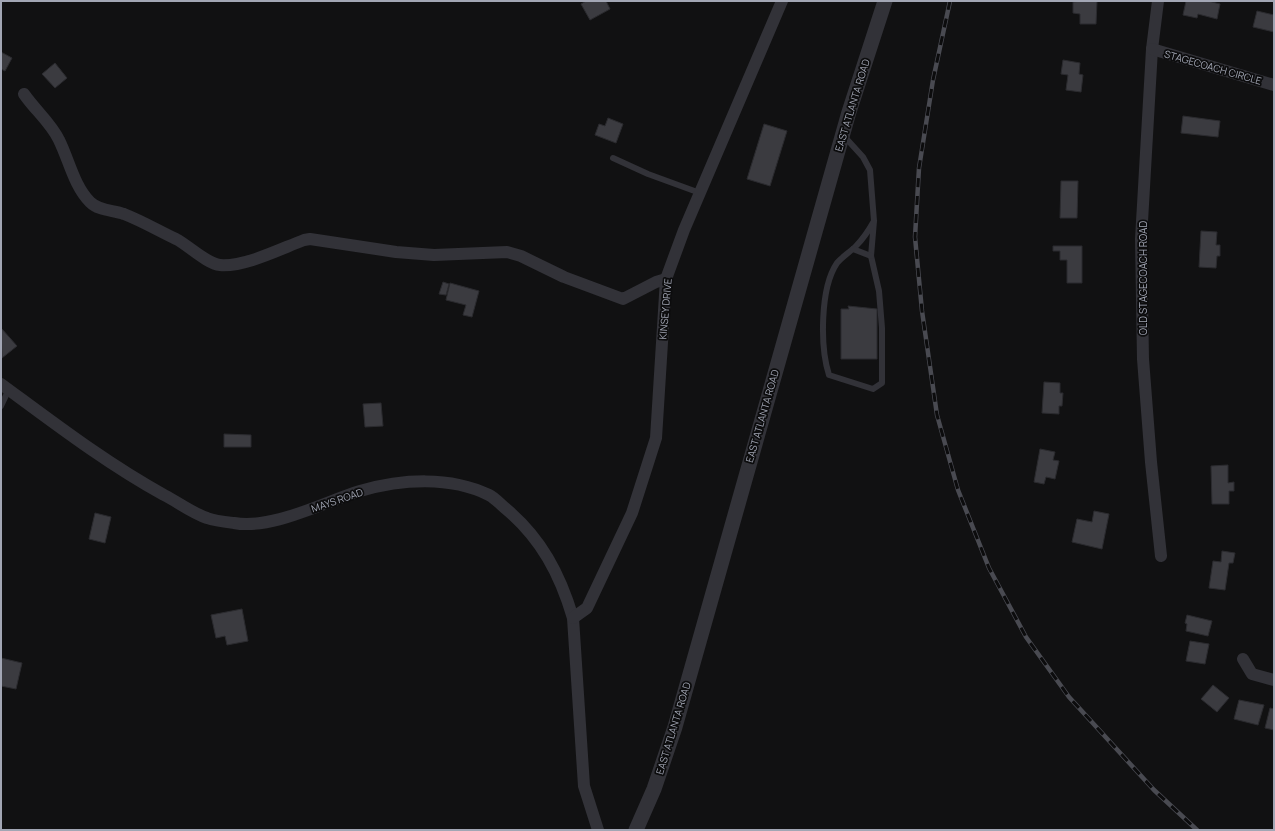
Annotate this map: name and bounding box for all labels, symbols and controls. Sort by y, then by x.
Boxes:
street label: STAGECOACH CIRCLE [1163,46,1264,88]
street label: EAST ATLANTA ROAD [831,57,873,153]
street label: OLD STAGECOACH ROAD [1136,221,1150,335]
street label: KINSEY DRIVE [655,278,675,340]
street label: EAST ATLANTA ROAD [742,368,782,464]
street label: MAYS ROAD [309,485,365,515]
street label: EAST ATLANTA ROAD [652,680,694,776]

